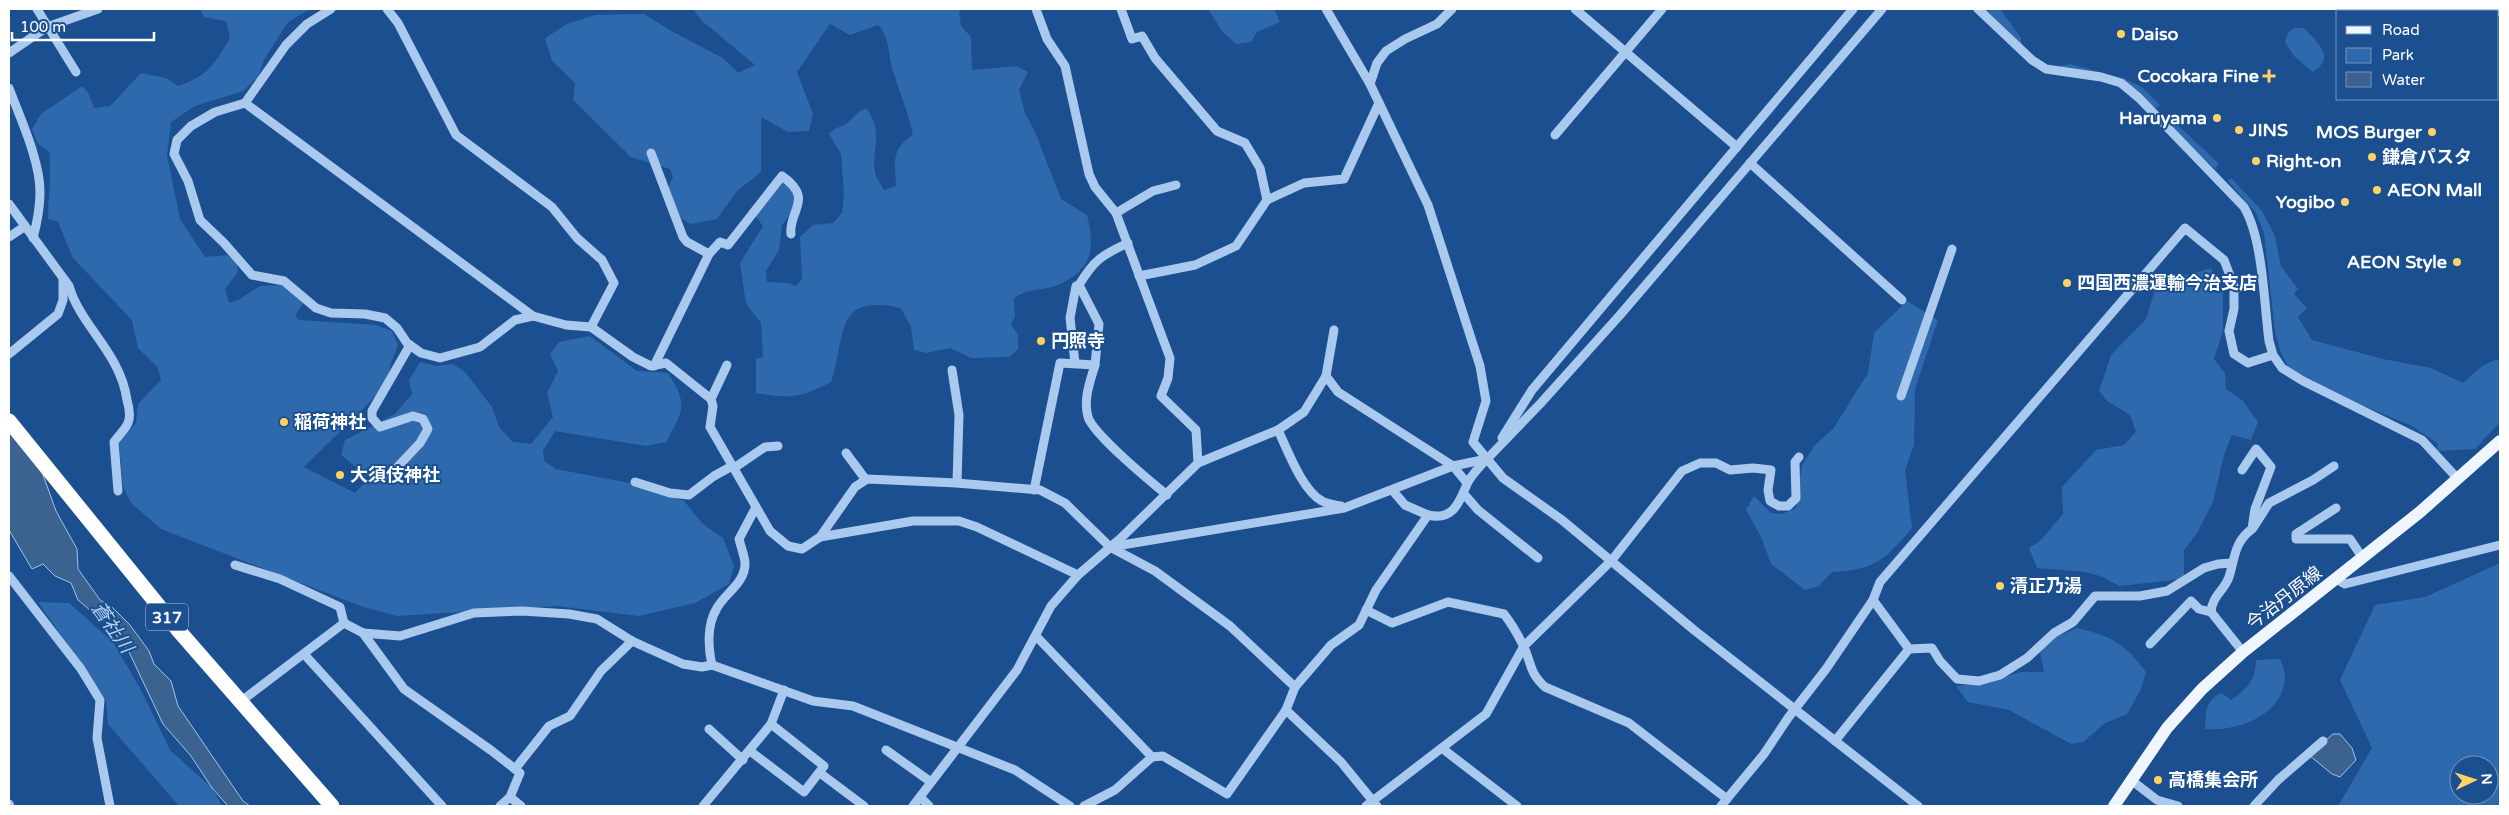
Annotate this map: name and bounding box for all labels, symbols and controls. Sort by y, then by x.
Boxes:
scale bar [12,10,155,42]
legend [2336,10,2499,100]
text: 100 m [20,18,66,36]
text: Road [2382,21,2420,39]
place label: Daiso [2131,23,2179,45]
marker: Daiso [2115,28,2127,40]
text: Park [2382,46,2414,64]
place label: Cocokara Fine [2138,65,2259,87]
marker: Cocokara Fine [2263,70,2275,82]
text: Water [2382,71,2425,89]
place label: Haruyama [2119,107,2207,129]
marker: Haruyama [2211,112,2223,124]
place label: JINS [2248,119,2288,141]
place label: MOS Burger [2316,121,2423,143]
marker: JINS [2233,124,2245,136]
marker: MOS Burger [2426,126,2438,138]
place label: 鎌倉パスタ [2382,146,2472,168]
place label: Right-on [2266,150,2342,172]
marker: 鎌倉パスタ [2366,151,2378,163]
marker: Right-on [2250,155,2262,167]
place label: AEON Mall [2387,179,2482,201]
marker: AEON Mall [2371,184,2383,196]
place label: Yogibo [2276,191,2335,213]
marker: Yogibo [2339,196,2351,208]
place label: AEON Style [2347,251,2447,273]
marker: AEON Style [2451,256,2463,268]
place label: 四国西濃運輸今治支店 [2077,272,2257,294]
marker: 四国西濃運輸今治支店 [2061,277,2073,289]
place label: 円照寺 [1051,330,1105,352]
marker: 円照寺 [1035,335,1047,347]
place label: 稲荷神社 [294,411,366,433]
marker: 稲荷神社 [278,416,290,428]
place label: 大須伎神社 [350,464,440,486]
marker: 大須伎神社 [334,469,346,481]
street label: 今治丹原線 [2242,562,2326,634]
place label: 清正乃湯 [2010,575,2082,597]
marker: 清正乃湯 [1994,580,2006,592]
water label: 蒼社川 [87,598,139,659]
road number: 317 [146,604,188,630]
north arrow [2449,755,2499,805]
place label: 高橋集会所 [2168,769,2258,791]
text: N [2478,773,2495,785]
marker: 高橋集会所 [2152,774,2164,786]

